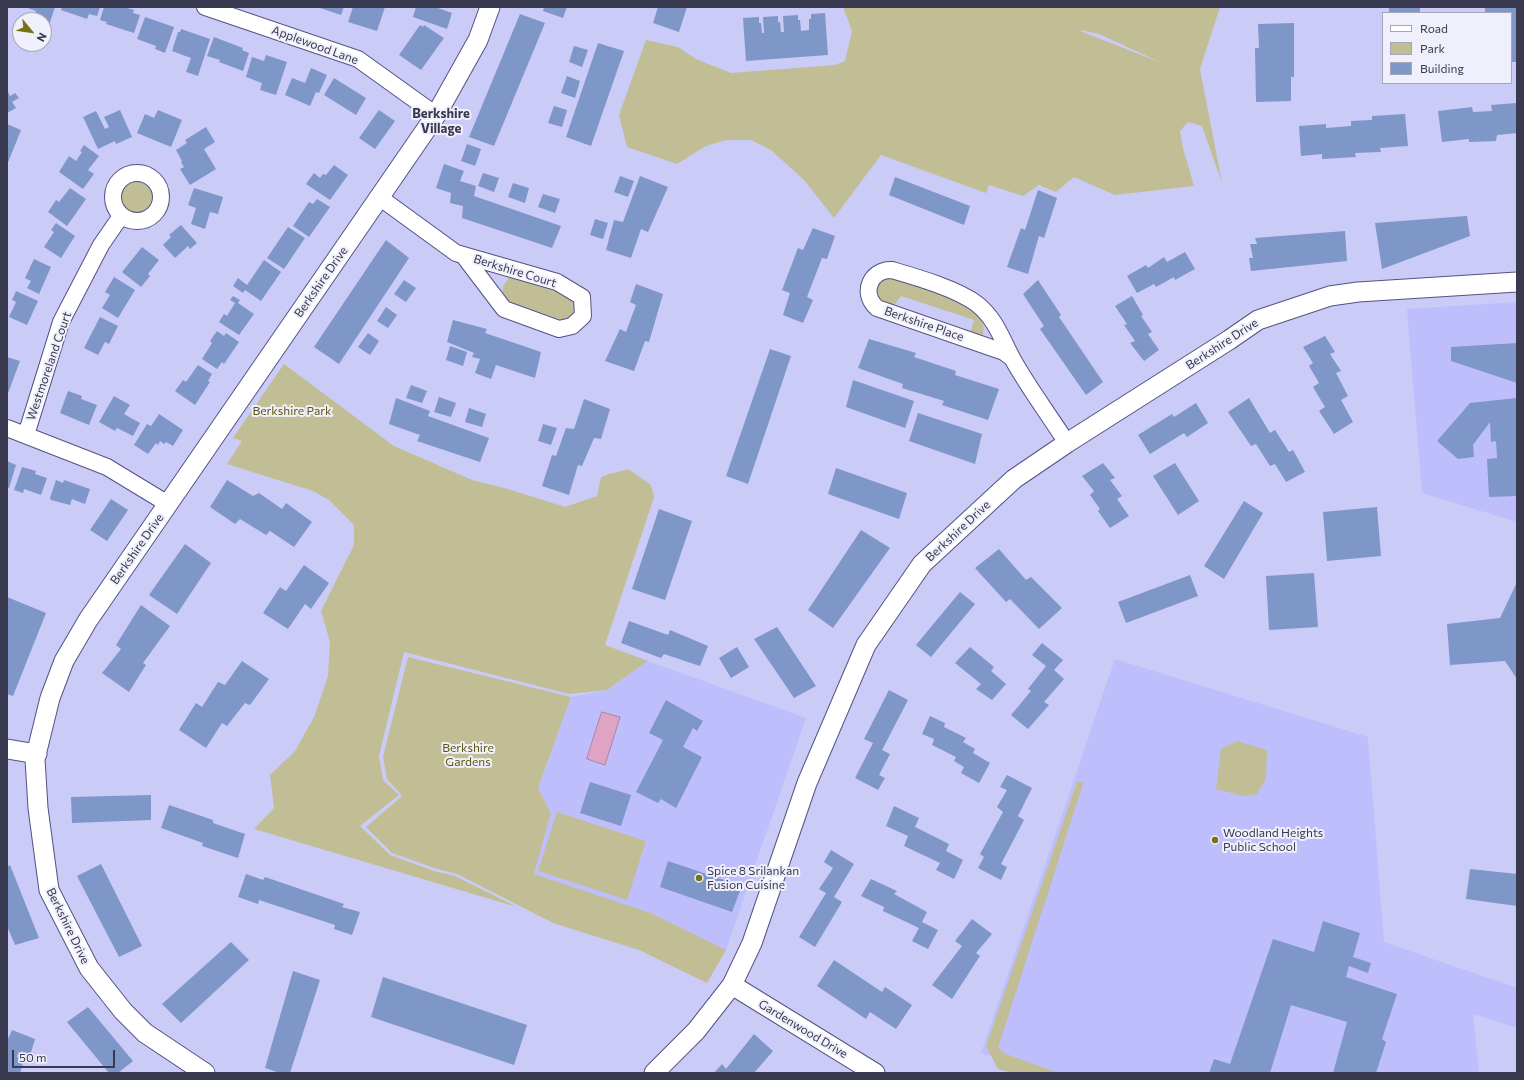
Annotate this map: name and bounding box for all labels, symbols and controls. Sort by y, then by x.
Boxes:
north arrow [12,12,52,52]
legend [1382,12,1512,84]
text: Road [1420,21,1448,35]
street label: Applewood Lane [270,23,360,67]
text: N [34,31,50,44]
text: Park [1420,41,1445,55]
text: Building [1420,61,1464,75]
district label: Berkshire Village [412,106,470,137]
street label: Berkshire Drive [291,244,351,320]
street label: Berkshire Court [472,252,558,290]
street label: Berkshire Place [882,304,966,344]
street label: Westmoreland Court [24,310,74,422]
street label: Berkshire Drive [1183,315,1261,373]
park label: Berkshire Park [252,404,332,418]
street label: Berkshire Drive [923,497,993,565]
street label: Berkshire Drive [107,511,167,587]
park label: Berkshire Gardens [442,741,494,769]
place label: Woodland Heights Public School [1223,826,1323,854]
marker: Woodland Heights Public School [1210,835,1220,845]
place label: Spice 8 Srilankan Fusion Cuisine [707,864,799,892]
marker: Spice 8 Srilankan Fusion Cuisine [694,873,704,883]
street label: Berkshire Drive [43,886,93,966]
street label: Gardenwood Drive [756,997,850,1061]
scale bar [14,1042,117,1068]
text: 50 m [19,1050,47,1064]

